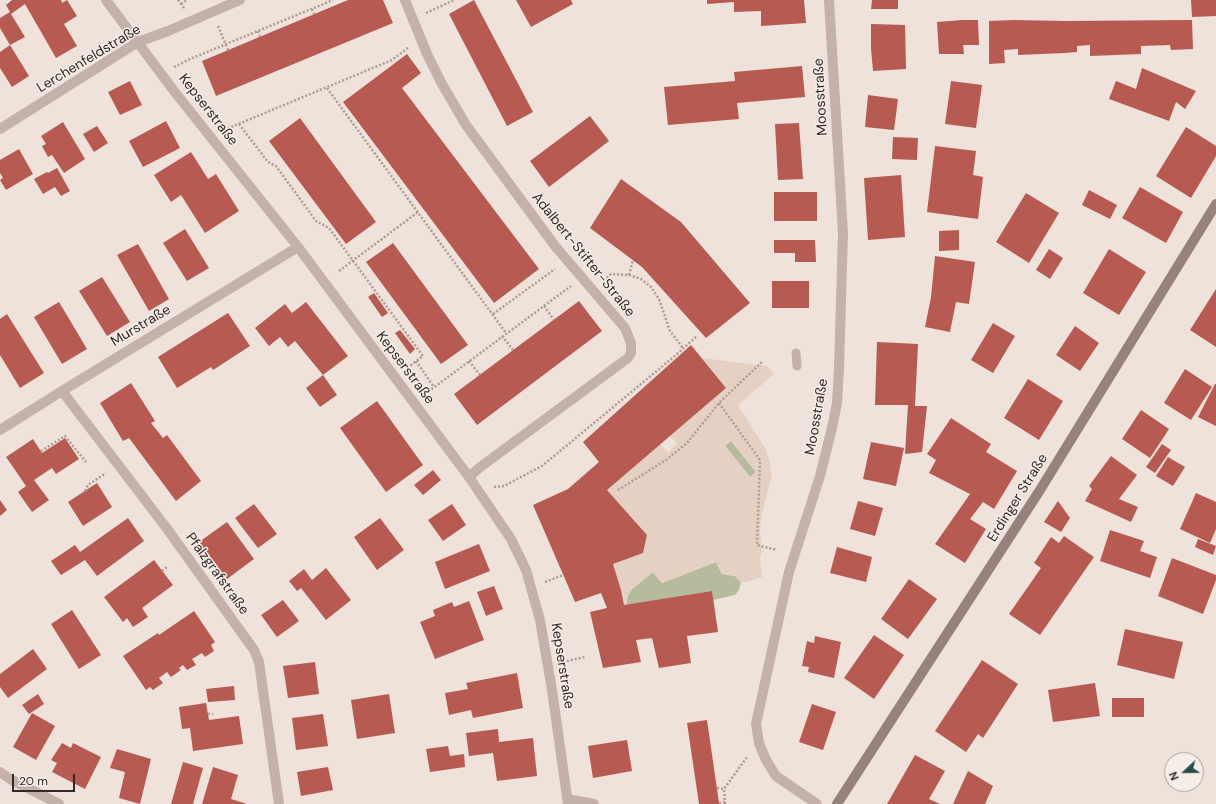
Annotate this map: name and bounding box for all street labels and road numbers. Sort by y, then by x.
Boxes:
street label: Lerchenfeldstraße [34,21,144,97]
street label: Moosstraße [811,58,831,136]
street label: Kepserstraße [175,71,241,149]
street label: Adalbert-Stifter-Straße [528,190,638,320]
street label: Murstraße [108,302,174,350]
street label: Kepserstraße [372,328,438,408]
street label: Moosstraße [802,377,832,457]
street label: Erdinger Straße [984,451,1052,545]
street label: Pfalzgrafstraße [182,530,252,618]
street label: Kepserstraße [547,622,577,710]

